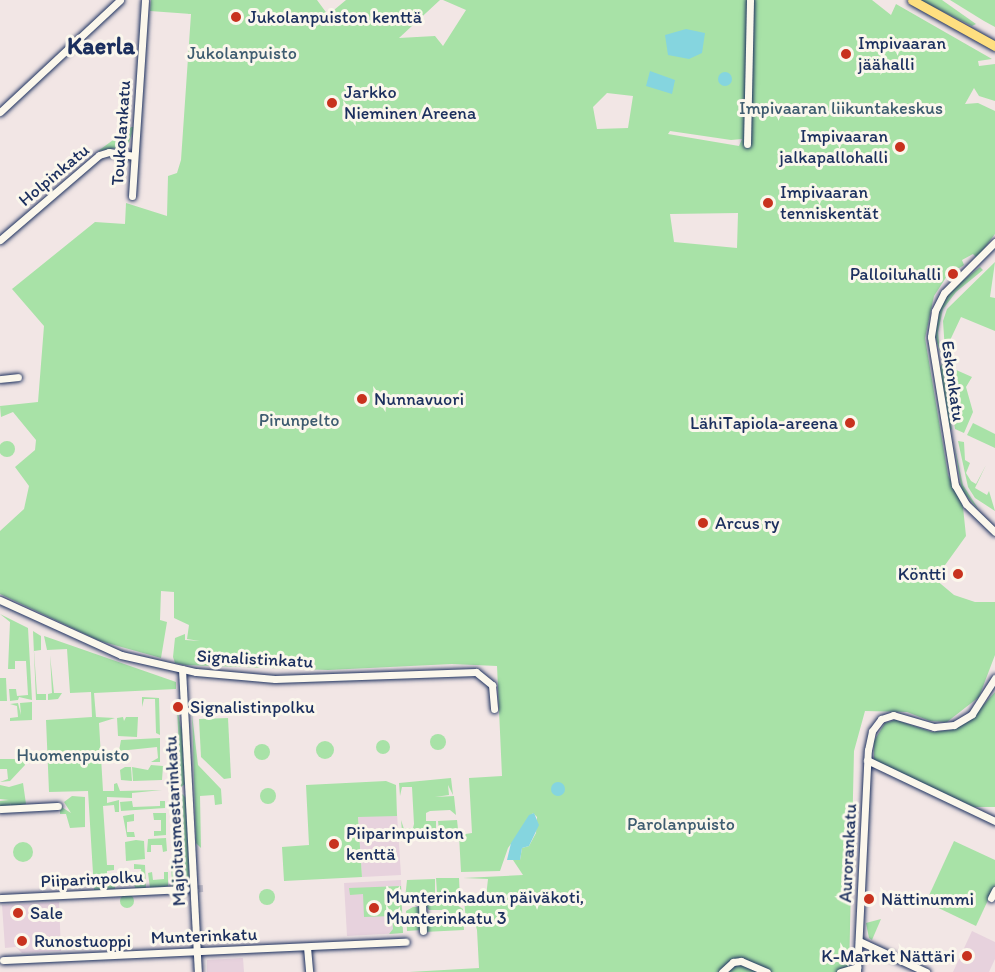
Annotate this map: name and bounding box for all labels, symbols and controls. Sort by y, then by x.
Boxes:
place label: Jukolanpuiston kenttä [248,6,421,28]
marker: Jukolanpuiston kenttä [229,10,243,24]
district label: Kaerla [67,32,135,60]
place label: Impivaaran jäähalli [858,33,946,76]
park label: Jukolanpuisto [187,42,297,64]
marker: Impivaaran jäähalli [839,47,853,61]
street label: Toukolankatu [107,80,135,186]
place label: Jarkko Nieminen Areena [344,82,476,124]
marker: Jarkko Nieminen Areena [325,96,339,110]
park label: Impivaaran liikuntakeskus [738,97,944,119]
place label: Impivaaran jalkapallohalli [779,126,888,168]
street label: Holpinkatu [14,139,94,211]
marker: Impivaaran jalkapallohalli [893,140,907,154]
place label: Impivaaran tenniskentät [780,182,879,224]
marker: Impivaaran tenniskentät [761,196,775,210]
place label: Palloiluhalli [850,263,941,285]
marker: Palloiluhalli [946,267,960,281]
street label: Eskonkatu [937,339,969,423]
place label: Nunnavuori [374,388,464,410]
marker: Nunnavuori [355,392,369,406]
park label: Pirunpelto [259,409,339,431]
place label: LähiTapiola-areena [690,412,838,434]
marker: LähiTapiola-areena [843,416,857,430]
place label: Arcus ry [715,512,780,534]
marker: Arcus ry [696,516,710,530]
place label: Köntti [898,563,946,585]
marker: Köntti [951,567,965,581]
street label: Signalistinkatu [196,645,314,673]
place label: Signalistinpolku [190,696,315,718]
marker: Signalistinpolku [171,700,185,714]
street label: Majoitusmestarinkatu [160,735,190,907]
park label: Huomenpuisto [17,744,129,766]
street label: Aurorankatu [835,803,861,903]
park label: Parolanpuisto [627,813,735,835]
place label: Piiparinpuiston kenttä [346,823,464,866]
marker: Piiparinpuiston kenttä [327,837,341,851]
street label: Piiparinpolku [40,866,144,892]
place label: Munterinkadun päiväkoti, Munterinkatu 3 [386,887,585,930]
place label: Nättinummi [881,888,974,910]
marker: Nättinummi [862,892,876,906]
marker: Munterinkadun päiväkoti, Munterinkatu 3 [367,901,381,915]
place label: Sale [30,902,63,924]
marker: Sale [11,906,25,920]
street label: Munterinkatu [150,923,258,949]
place label: Runostuoppi [34,930,131,952]
marker: Runostuoppi [15,934,29,948]
place label: K-Market Nättäri [821,945,955,967]
marker: K-Market Nättäri [960,949,974,963]

